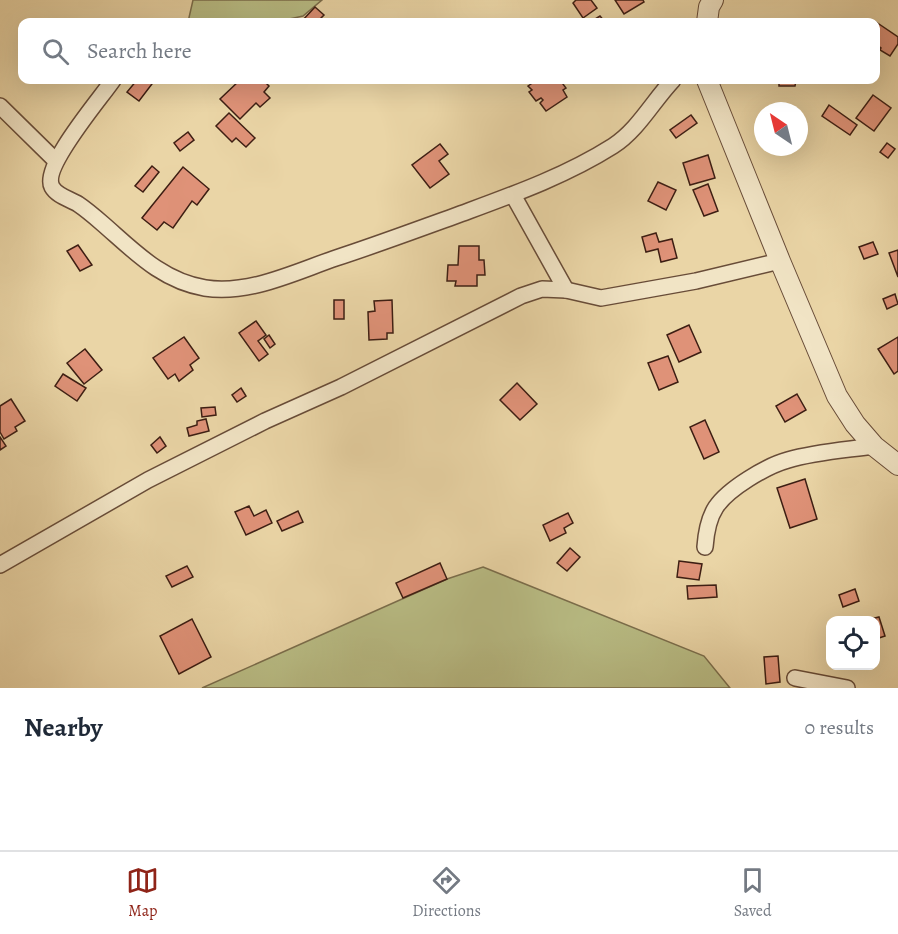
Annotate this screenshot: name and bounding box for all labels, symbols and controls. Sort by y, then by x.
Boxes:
search box [18,18,880,84]
icon: search [39,35,72,68]
text: Search here [87,36,192,66]
north arrow [754,102,808,156]
map controls [826,616,880,670]
button: locate [826,616,880,670]
text: Nearby [24,710,103,745]
text: 0 results [805,714,874,741]
tab: Map [126,864,159,922]
tab: Directions [412,864,481,922]
tab: Saved [734,864,772,922]

